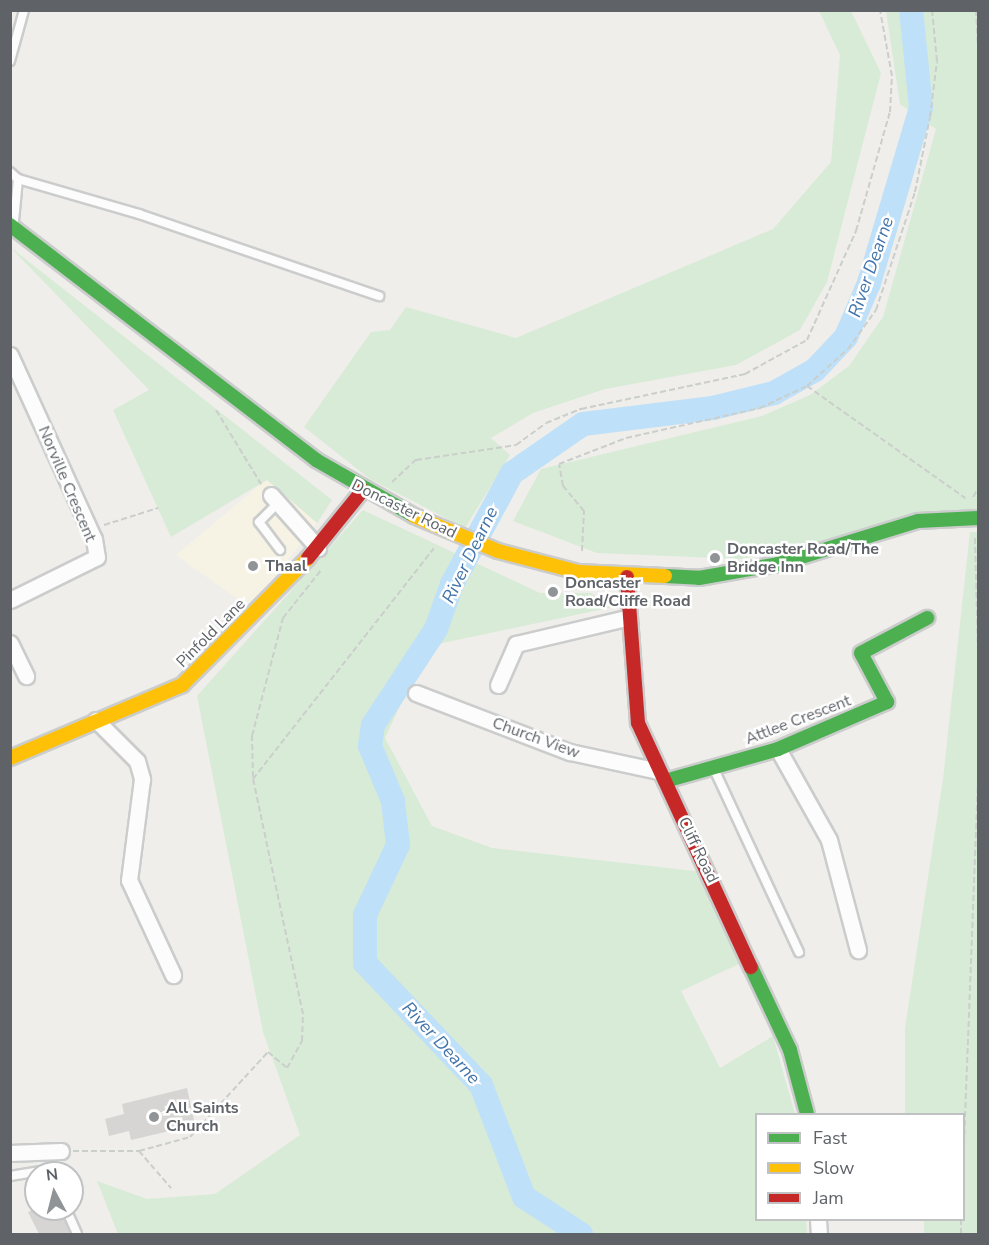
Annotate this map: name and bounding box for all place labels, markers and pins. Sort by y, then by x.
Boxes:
place label: Doncaster Road/The Bridge Inn [727,539,879,577]
marker: Doncaster Road/The Bridge Inn [708,551,722,565]
place label: Thaal [265,556,307,576]
marker: Thaal [246,559,260,573]
place label: Doncaster Road/Cliffe Road [565,573,691,611]
marker: Doncaster Road/Cliffe Road [546,585,560,599]
place label: All Saints Church [166,1098,239,1136]
marker: All Saints Church [147,1110,161,1124]

